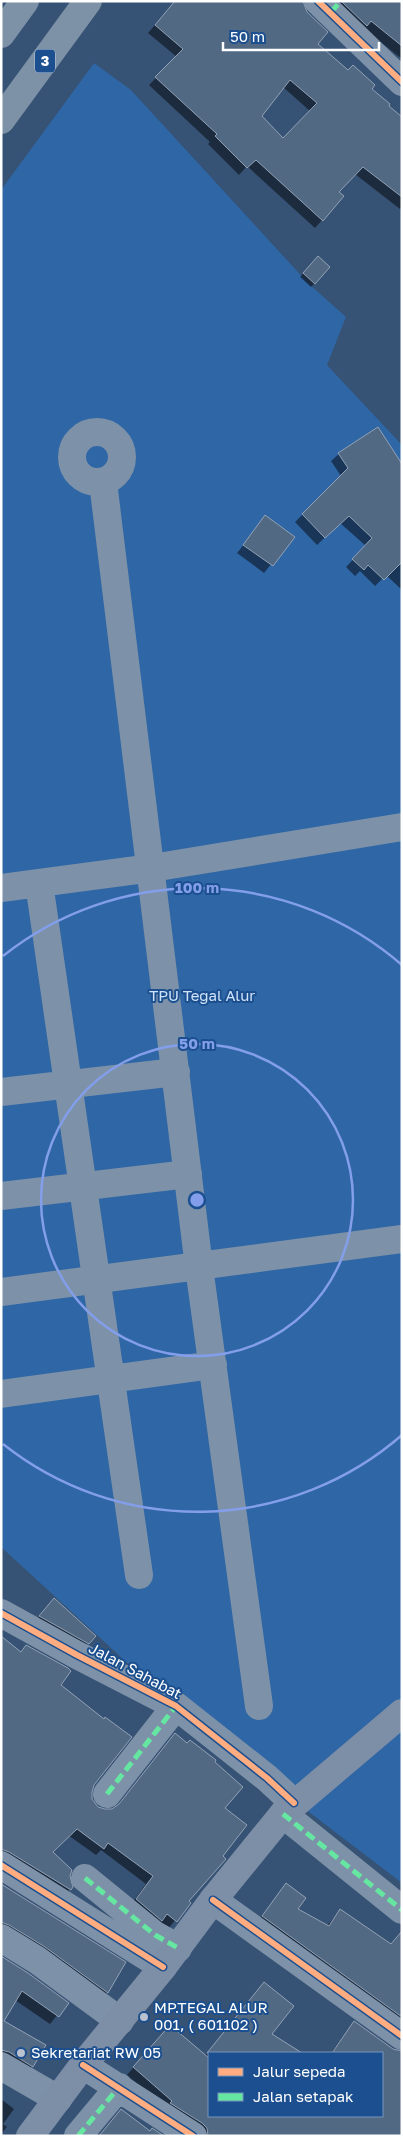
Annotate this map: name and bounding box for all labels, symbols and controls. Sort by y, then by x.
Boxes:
scale bar [223,20,379,52]
text: 50 m [230,27,265,45]
road number: 3 [35,49,55,72]
text: 100 m [175,878,219,896]
park label: TPU Tegal Alur [149,986,255,1004]
text: 50 m [179,1034,215,1052]
centre of rings [188,1191,206,1209]
street label: Jalan Sahabat [86,1638,185,1702]
place label: MP.TEGAL ALUR 001, ( 601102 ) [154,1998,268,2033]
marker: MP.TEGAL ALUR 001, ( 601102 ) [138,2011,150,2023]
place label: Sekretariat RW 05 [31,2043,161,2061]
marker: Sekretariat RW 05 [15,2047,27,2059]
legend [208,2052,383,2117]
text: Jalur sepeda [253,2062,346,2080]
text: Jalan setapak [253,2087,354,2105]

